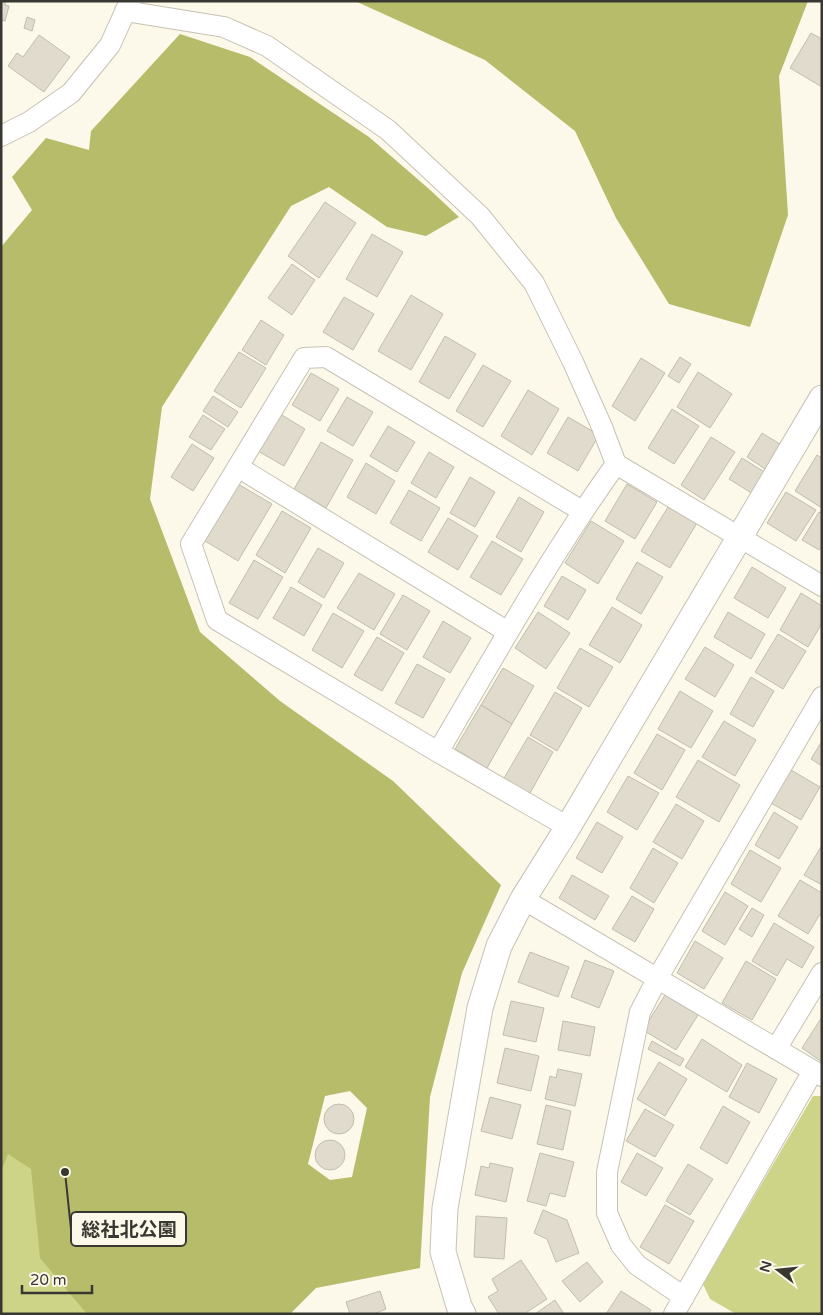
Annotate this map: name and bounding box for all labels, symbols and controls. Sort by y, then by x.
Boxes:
callout: 総社北公園 [71,1212,186,1246]
text: 総社北公園 [81,1219,177,1241]
north arrow [753,1245,803,1295]
text: N [756,1259,776,1274]
scale bar [22,1262,92,1294]
text: 20 m [30,1271,67,1289]

